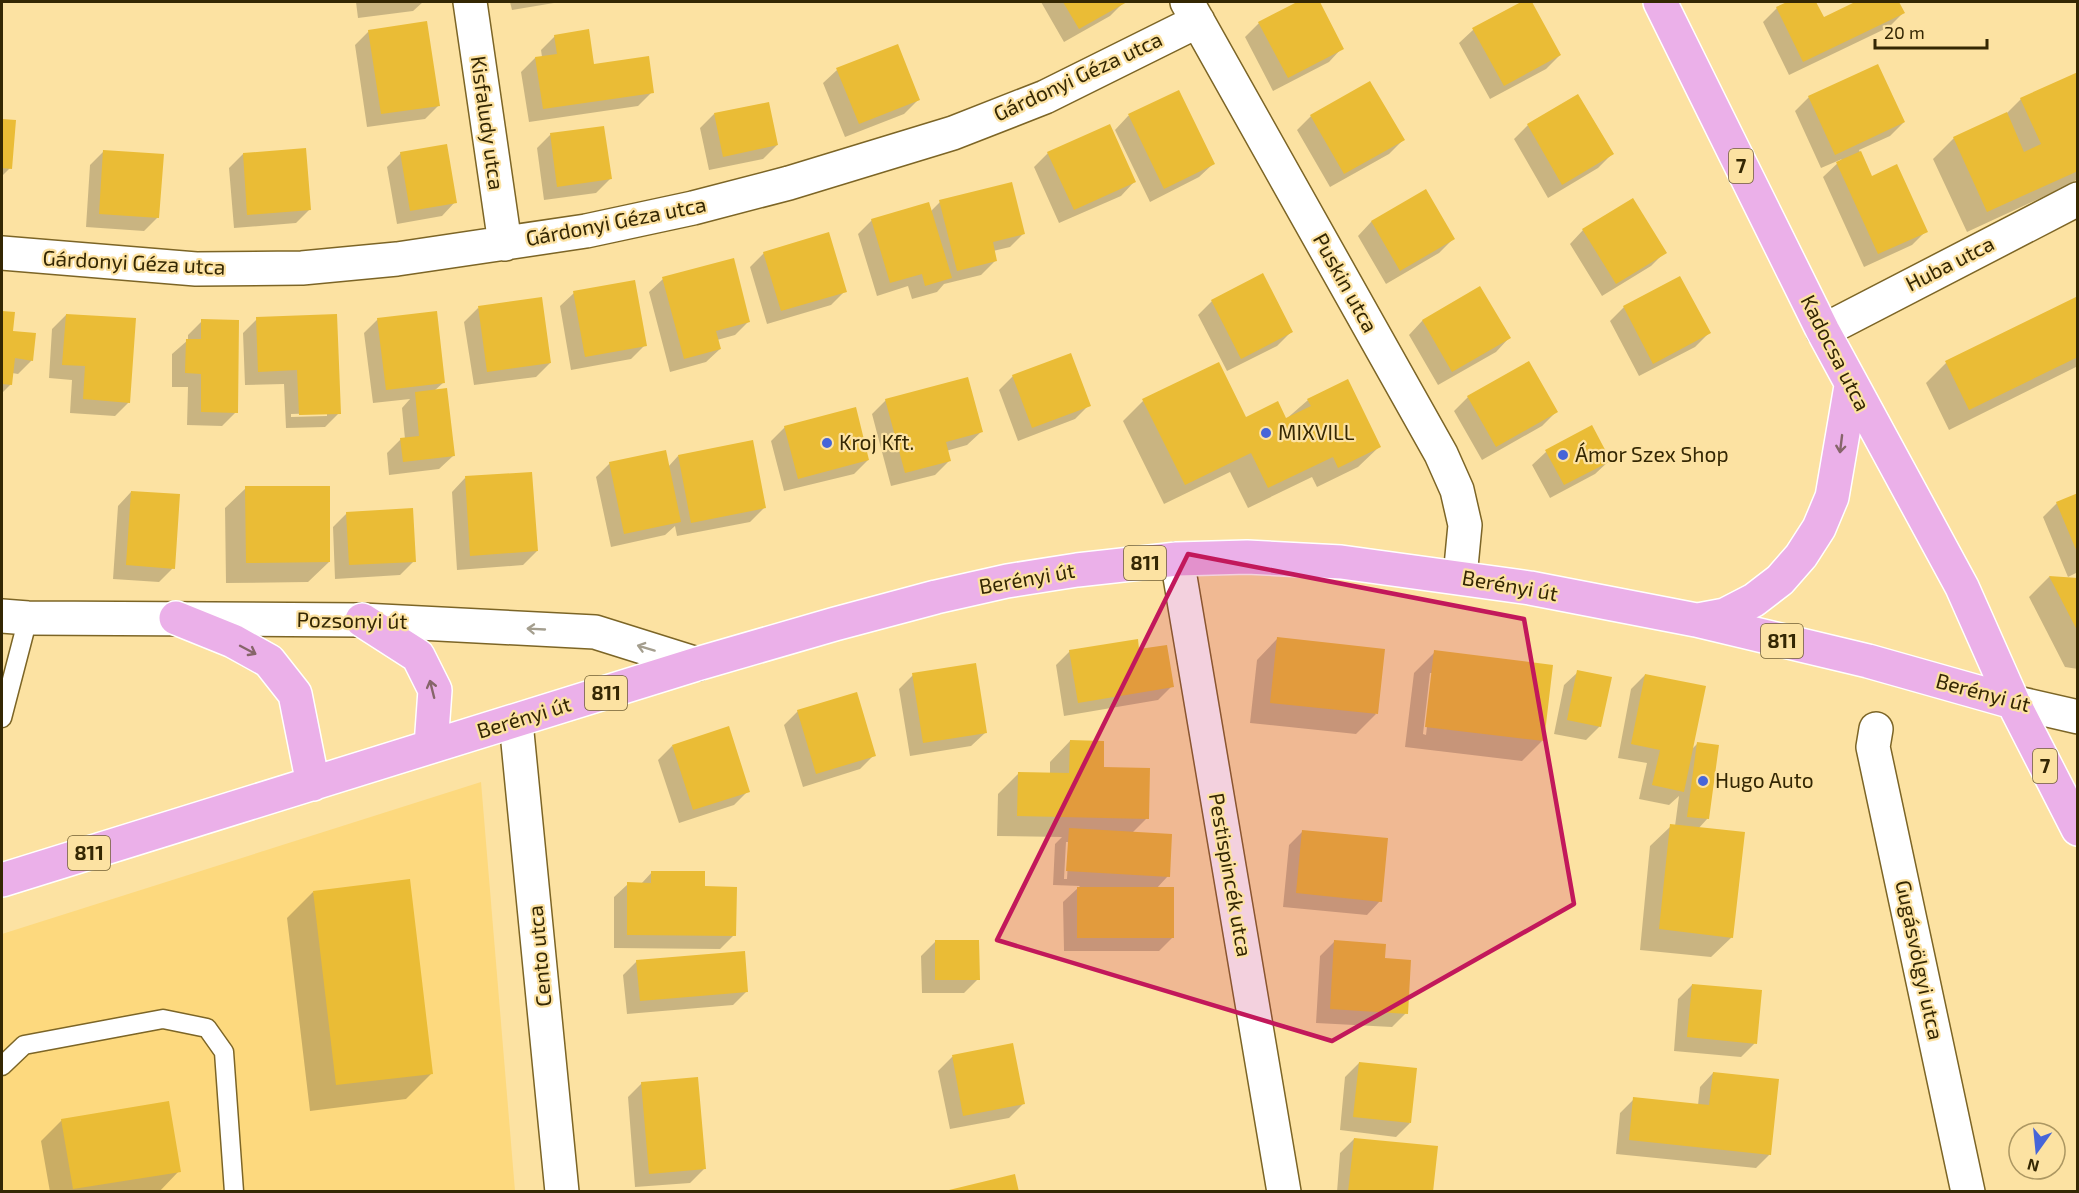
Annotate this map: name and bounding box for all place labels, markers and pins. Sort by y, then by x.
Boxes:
place label: MIXVILL [1278,419,1355,444]
marker: MIXVILL [1259,426,1273,440]
place label: Kroj Kft. [839,429,914,455]
marker: Kroj Kft. [820,436,834,450]
place label: Ámor Szex Shop [1575,441,1729,466]
marker: Ámor Szex Shop [1556,448,1570,462]
place label: Hugo Auto [1715,767,1814,792]
marker: Hugo Auto [1696,774,1710,788]

